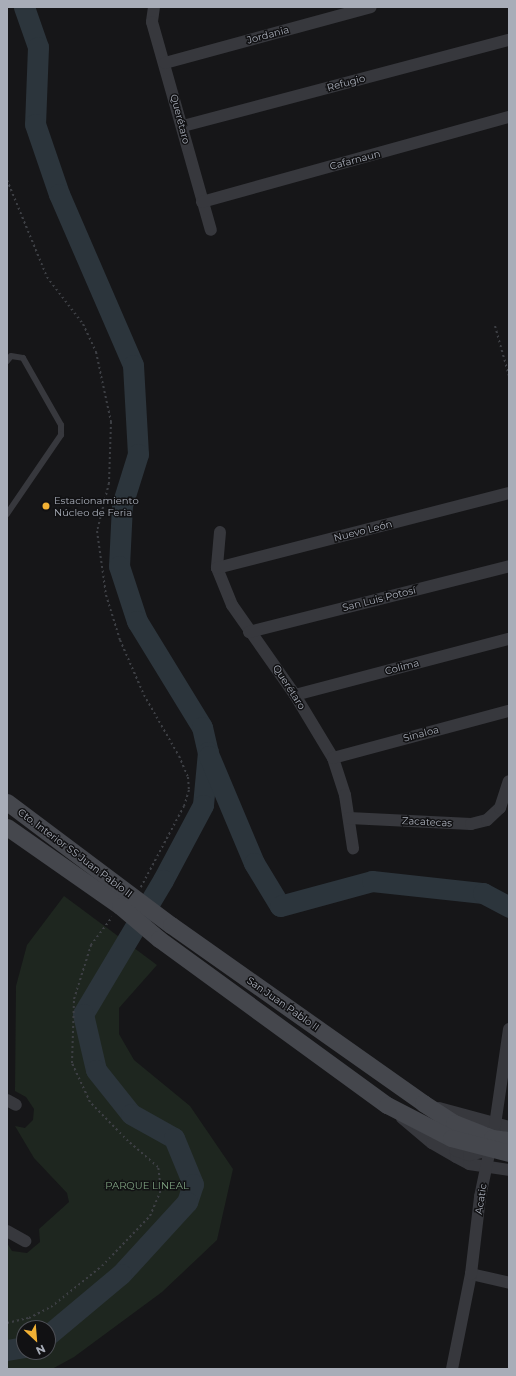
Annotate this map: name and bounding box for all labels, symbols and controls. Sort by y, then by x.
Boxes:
street label: Jordania [246,24,290,46]
street label: Refugio [326,72,366,94]
street label: Querétaro [168,93,192,145]
street label: Cafarnaun [328,147,382,173]
place label: Estacionamiento Núcleo de Feria [54,494,139,518]
marker: Estacionamiento Núcleo de Feria [41,501,51,511]
street label: Nuevo León [333,518,393,544]
street label: San Luis Potosí [341,584,417,614]
street label: Colima [384,657,420,677]
street label: Querétaro [270,662,308,712]
street label: Sinaloa [402,724,440,744]
street label: Cto. Interior SS Juan Pablo II [15,806,135,900]
street label: Zacatecas [402,815,452,829]
street label: San Juan Pablo II [244,974,322,1034]
park label: PARQUE LINEAL [105,1180,189,1192]
street label: Acatic [473,1183,489,1215]
north arrow [16,1320,56,1360]
text: N [34,1342,48,1358]

